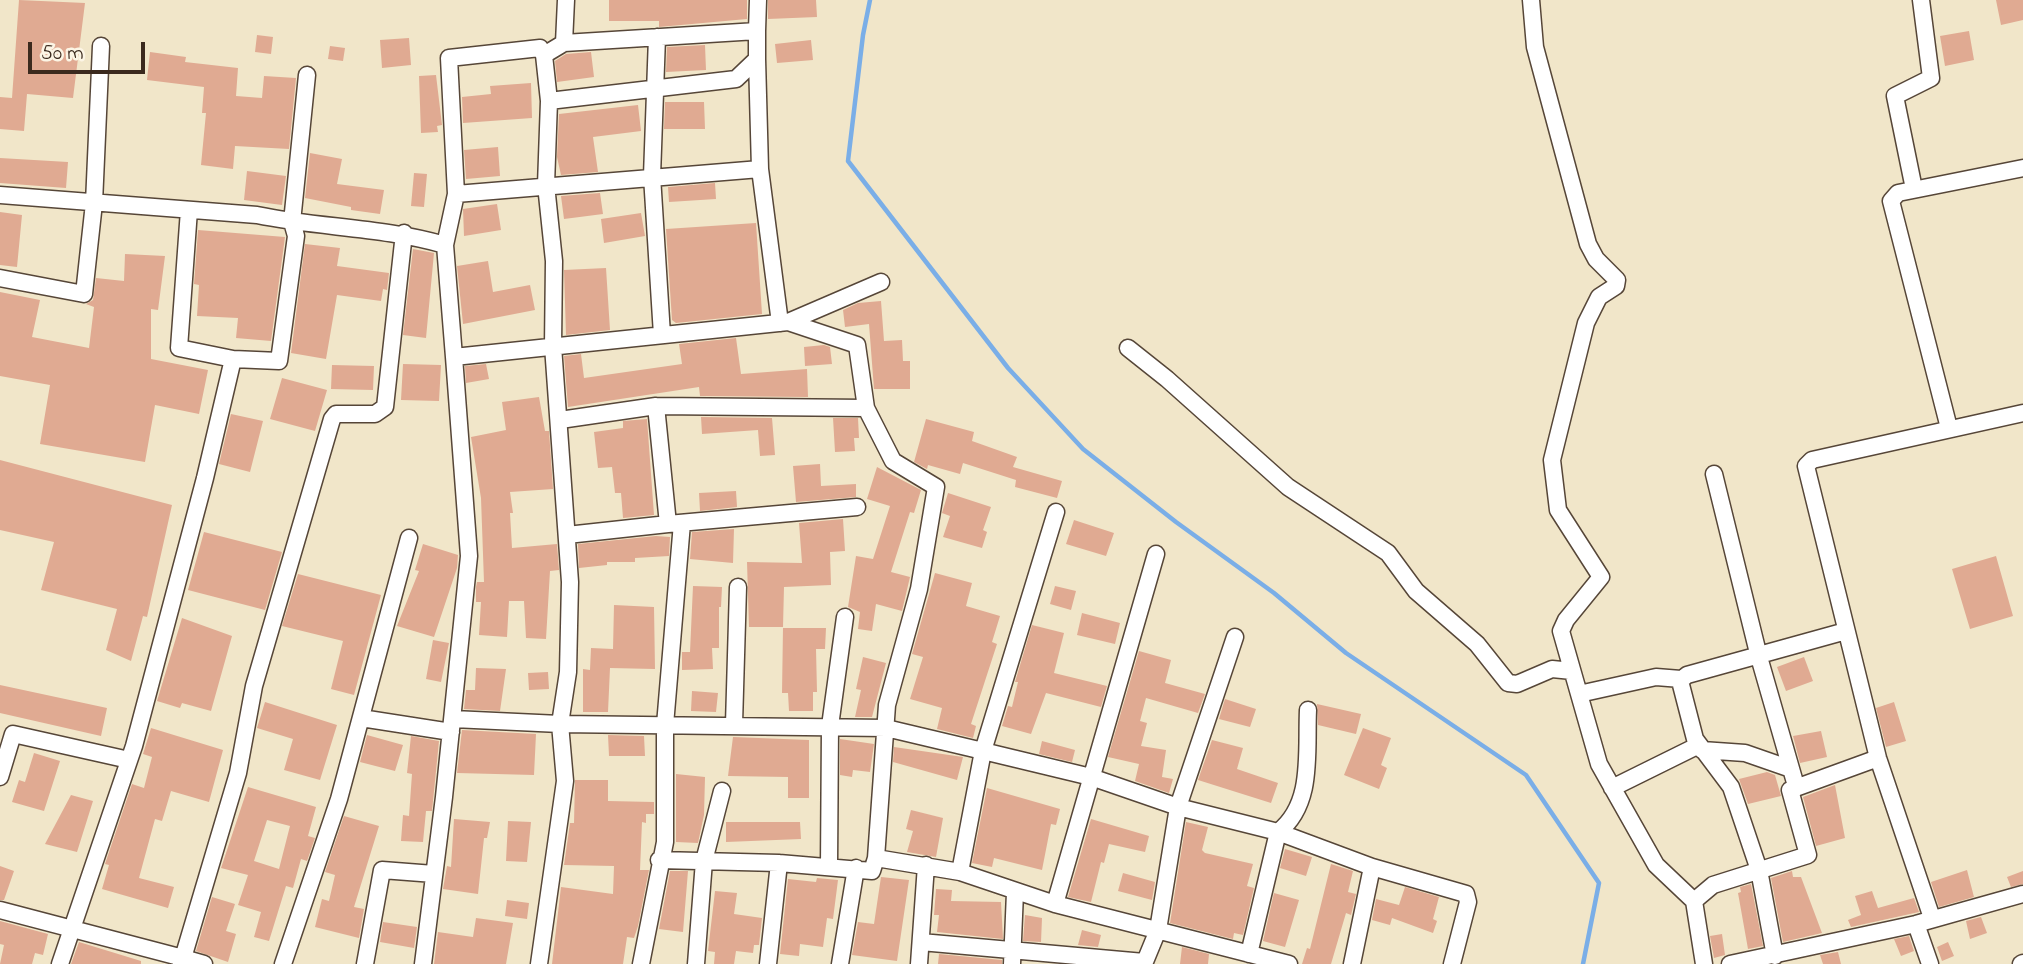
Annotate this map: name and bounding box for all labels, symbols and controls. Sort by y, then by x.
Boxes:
scale bar [32,28,149,72]
text: 50 m [41,39,84,69]

